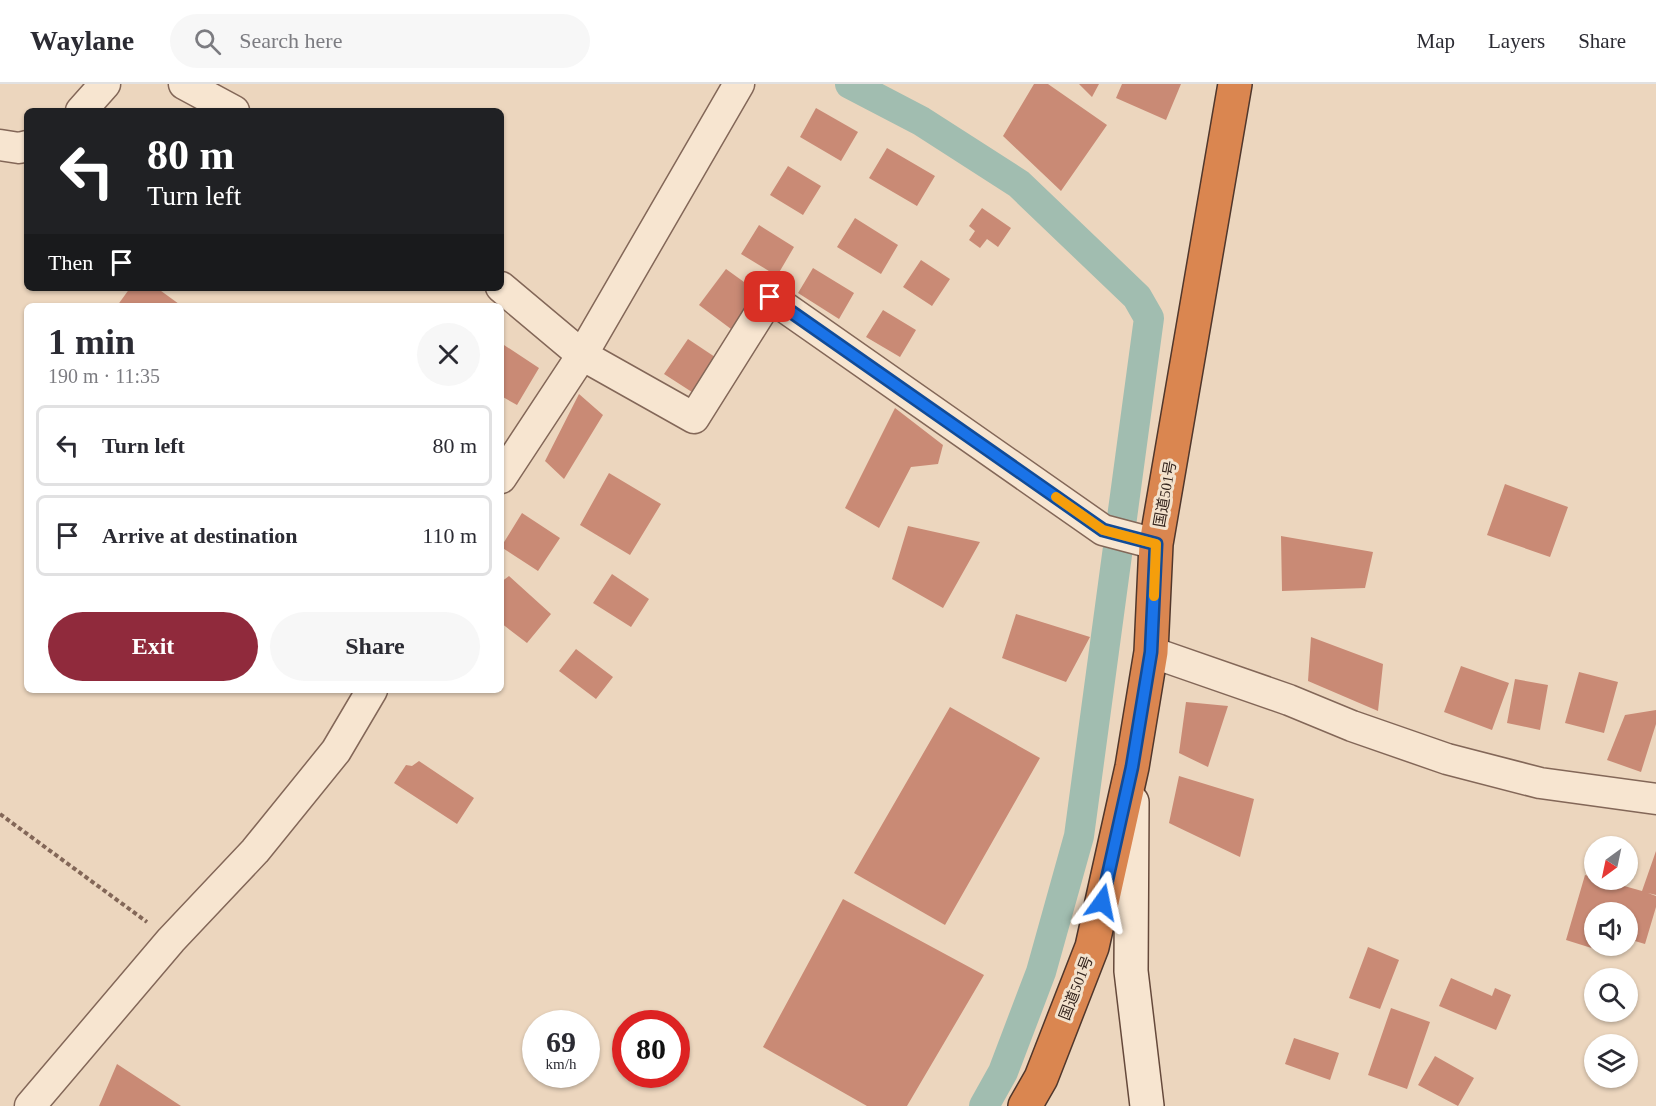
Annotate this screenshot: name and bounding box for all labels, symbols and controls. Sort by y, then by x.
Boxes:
search box [170,14,590,68]
text: Waylane [30,25,134,56]
icon: search [191,25,224,58]
text: Search here [239,28,342,53]
text: Map [1417,29,1455,53]
text: Layers [1488,29,1545,53]
text: Share [1578,29,1626,53]
icon: left [48,132,126,210]
text: 80 m [147,132,235,178]
text: Turn left [147,181,241,211]
icon: arrive [105,246,138,279]
text: Then [48,250,93,275]
pin [744,271,795,322]
icon: arrive [753,280,786,313]
text: 1 min [48,322,135,362]
button: close [417,323,480,386]
text: 190 m · 11:35 [48,365,160,387]
icon: left [51,429,84,462]
text: Turn left [102,433,185,458]
text: 80 m [432,433,477,458]
street label: 国道501号 [1151,459,1179,529]
icon: arrive [51,519,84,552]
text: Arrive at destination [102,523,298,548]
text: 110 m [422,523,477,548]
button: Exit [48,612,258,681]
button: Share [270,612,480,681]
north arrow [1584,836,1638,890]
map controls [1584,836,1638,1088]
position arrow [1070,870,1134,934]
button: sound [1584,902,1638,956]
street label: 国道501号 [1056,954,1096,1022]
button: search [1584,968,1638,1022]
speed limit sign: 80 [612,1010,690,1088]
text: 69 [546,1025,576,1058]
button: layers [1584,1034,1638,1088]
text: km/h [546,1056,576,1072]

